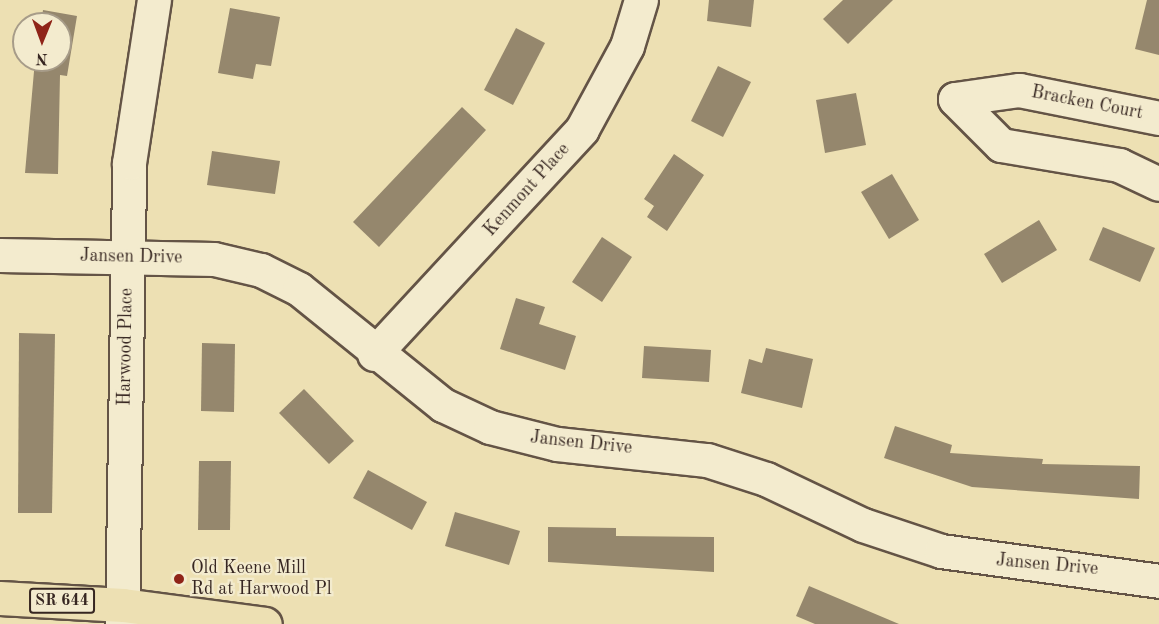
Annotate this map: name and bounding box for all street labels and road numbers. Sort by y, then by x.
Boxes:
street label: Bracken Court [1029,82,1145,124]
street label: Kenmont Place [479,139,575,241]
street label: Jansen Drive [80,245,182,269]
street label: Harwood Place [114,288,138,406]
street label: Jansen Drive [529,427,633,459]
street label: Jansen Drive [995,550,1099,580]
road number: SR 644 [29,588,95,614]

